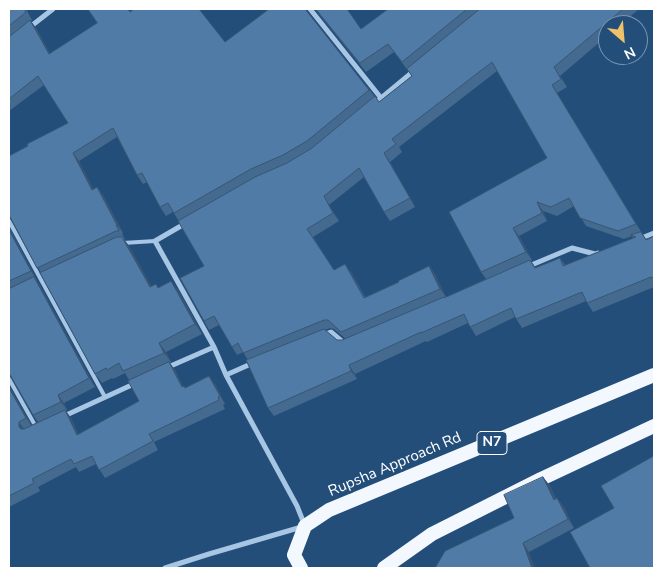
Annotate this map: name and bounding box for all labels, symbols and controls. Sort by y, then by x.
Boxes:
north arrow [598,15,648,65]
text: N [621,42,639,64]
street label: Rupsha Approach Rd [326,429,464,501]
road number: N7 [477,432,507,454]

